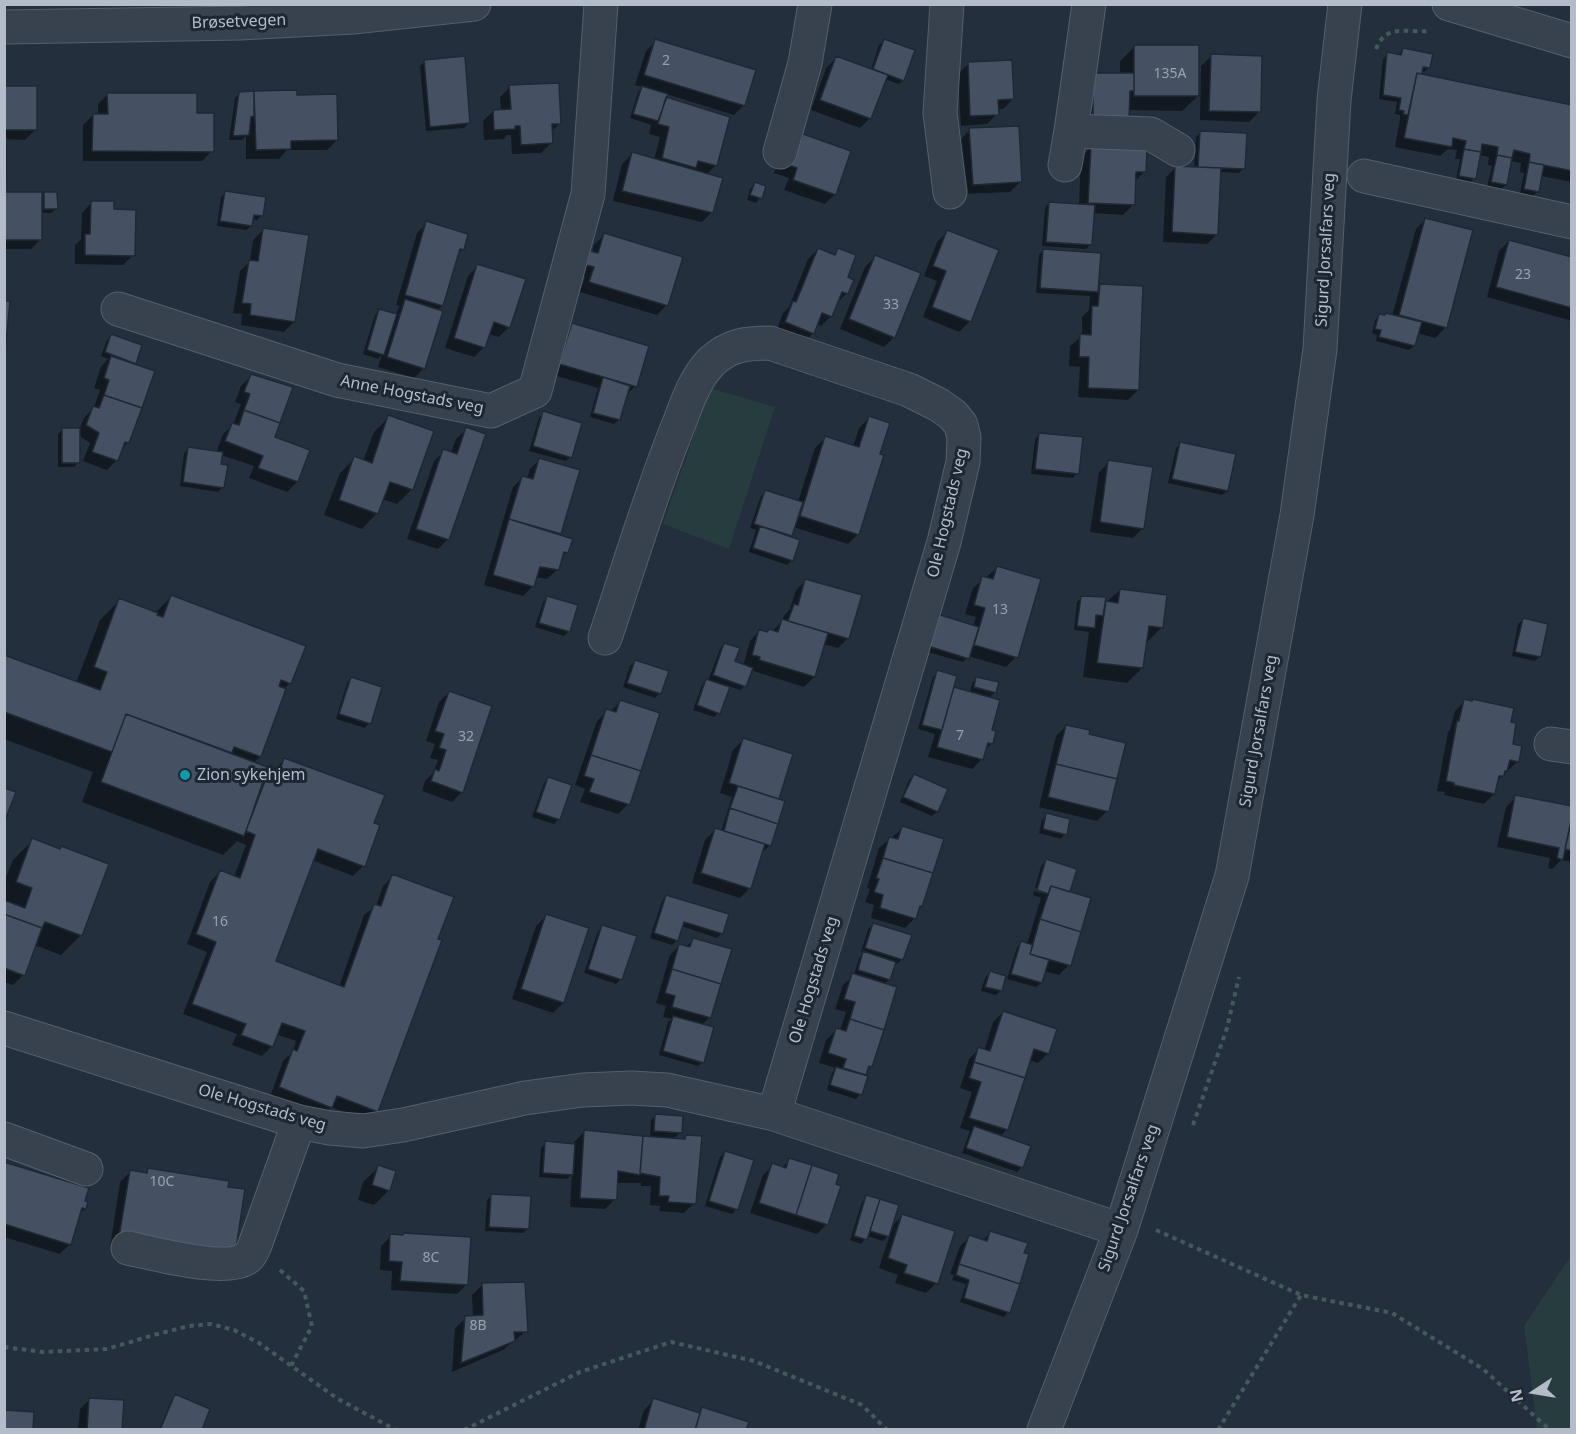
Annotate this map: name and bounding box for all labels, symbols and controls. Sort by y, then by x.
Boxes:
street label: Brøsetvegen [191,11,287,33]
house number: 2 [662,53,670,69]
house number: 135A [1154,66,1186,82]
street label: Sigurd Jorsalfars veg [1312,172,1340,328]
house number: 23 [1515,267,1531,283]
house number: 33 [883,297,899,313]
street label: Anne Hogstads veg [339,372,485,418]
street label: Ole Hogstads veg [924,446,972,580]
house number: 13 [992,602,1008,618]
street label: Sigurd Jorsalfars veg [1236,653,1282,809]
house number: 7 [956,728,964,744]
house number: 32 [458,729,474,745]
place label: Zion sykehjem [197,765,305,785]
marker: Zion sykehjem [178,768,192,782]
house number: 16 [212,914,228,930]
street label: Ole Hogstads veg [785,914,843,1046]
street label: Ole Hogstads veg [196,1081,328,1135]
street label: Sigurd Jorsalfars veg [1095,1122,1163,1274]
house number: 10C [150,1174,174,1190]
house number: 8C [423,1250,439,1266]
house number: 8B [469,1318,487,1334]
north arrow [1504,1362,1564,1422]
text: N [1504,1387,1529,1404]

